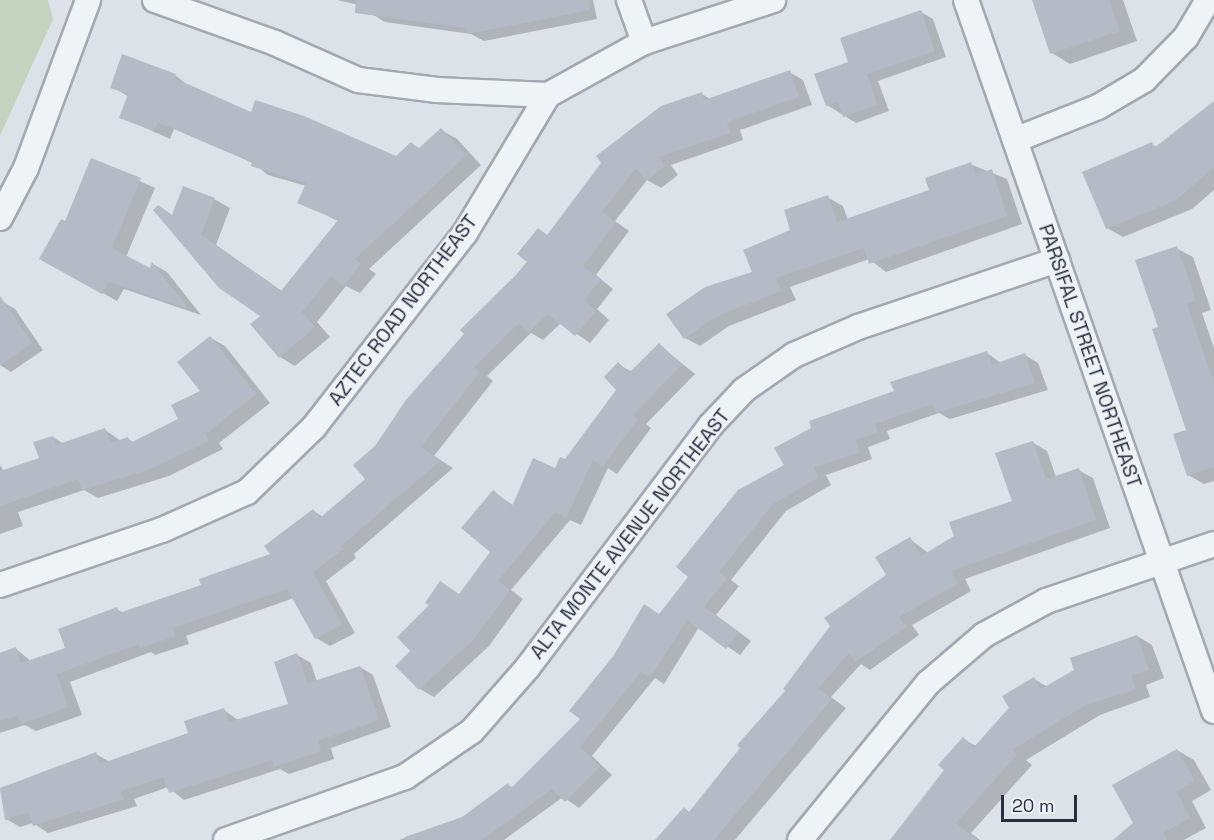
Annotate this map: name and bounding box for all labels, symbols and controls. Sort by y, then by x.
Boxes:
street label: AZTEC ROAD NORTHEAST [323,210,483,410]
street label: PARSIFAL STREET NORTHEAST [1033,220,1147,492]
street label: ALTA MONTE AVENUE NORTHEAST [525,404,735,664]
scale bar [1004,783,1080,821]
text: 20 m [1012,794,1055,817]

